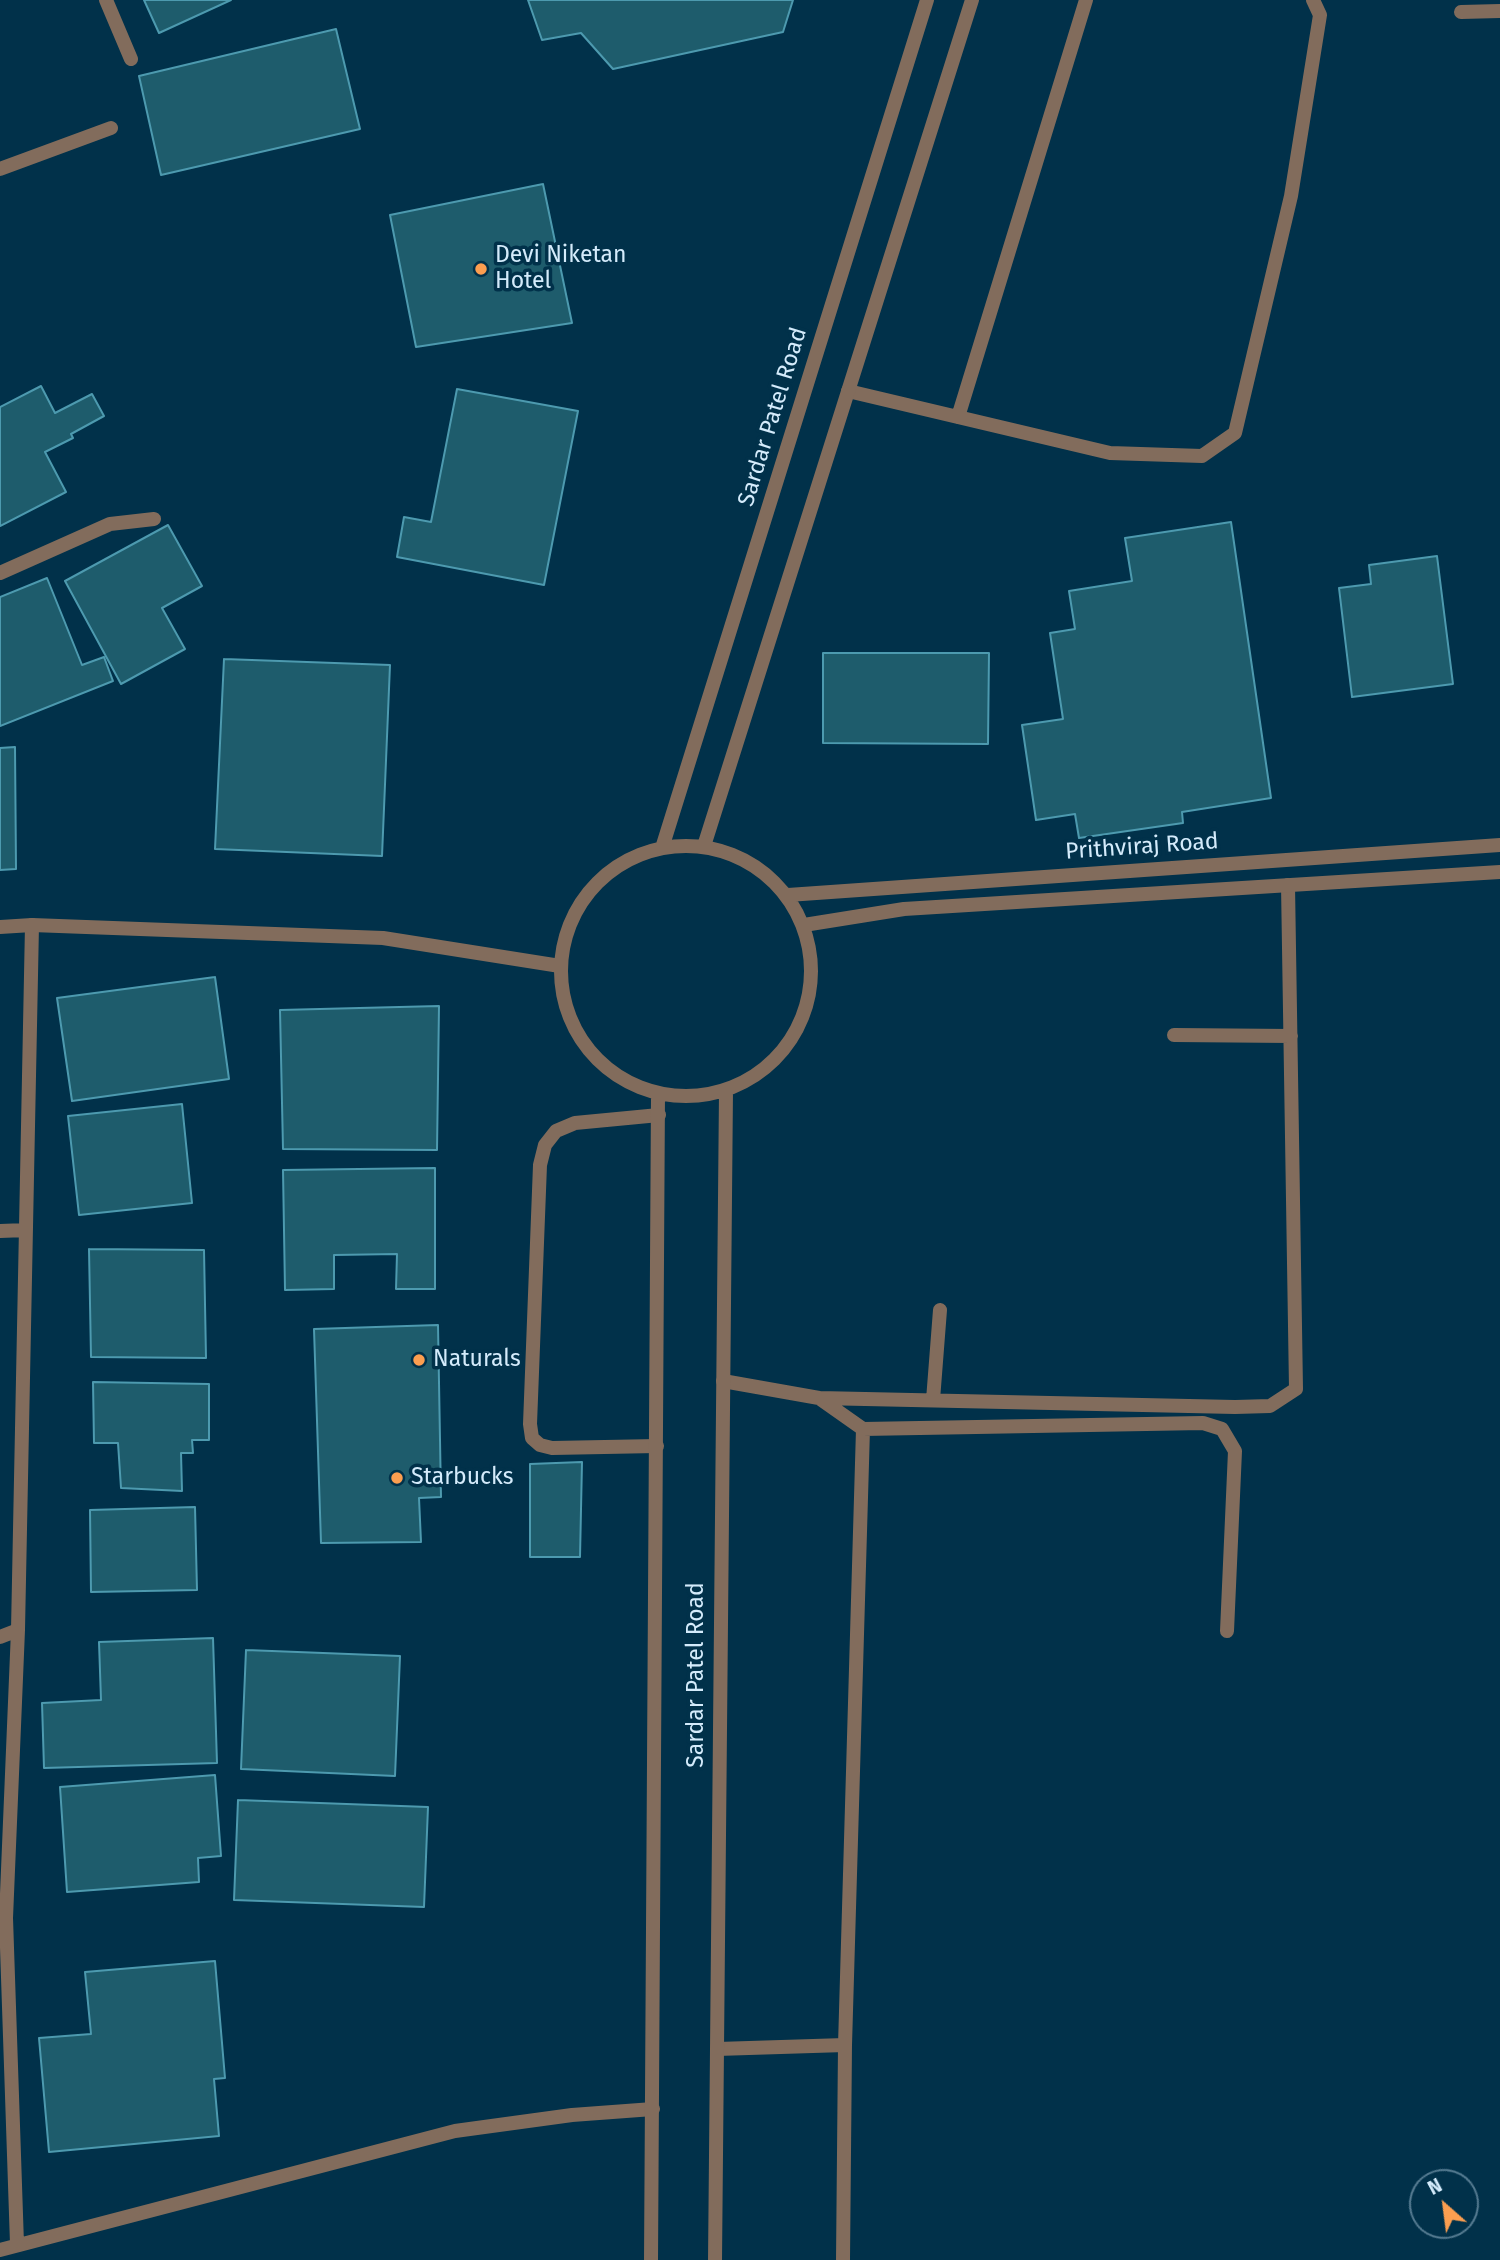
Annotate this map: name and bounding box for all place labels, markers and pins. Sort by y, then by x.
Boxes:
place label: Devi Niketan Hotel [495,242,627,296]
marker: Devi Niketan Hotel [473,261,489,277]
place label: Naturals [433,1346,521,1374]
marker: Naturals [411,1352,427,1368]
place label: Starbucks [411,1464,514,1492]
marker: Starbucks [389,1470,405,1486]

